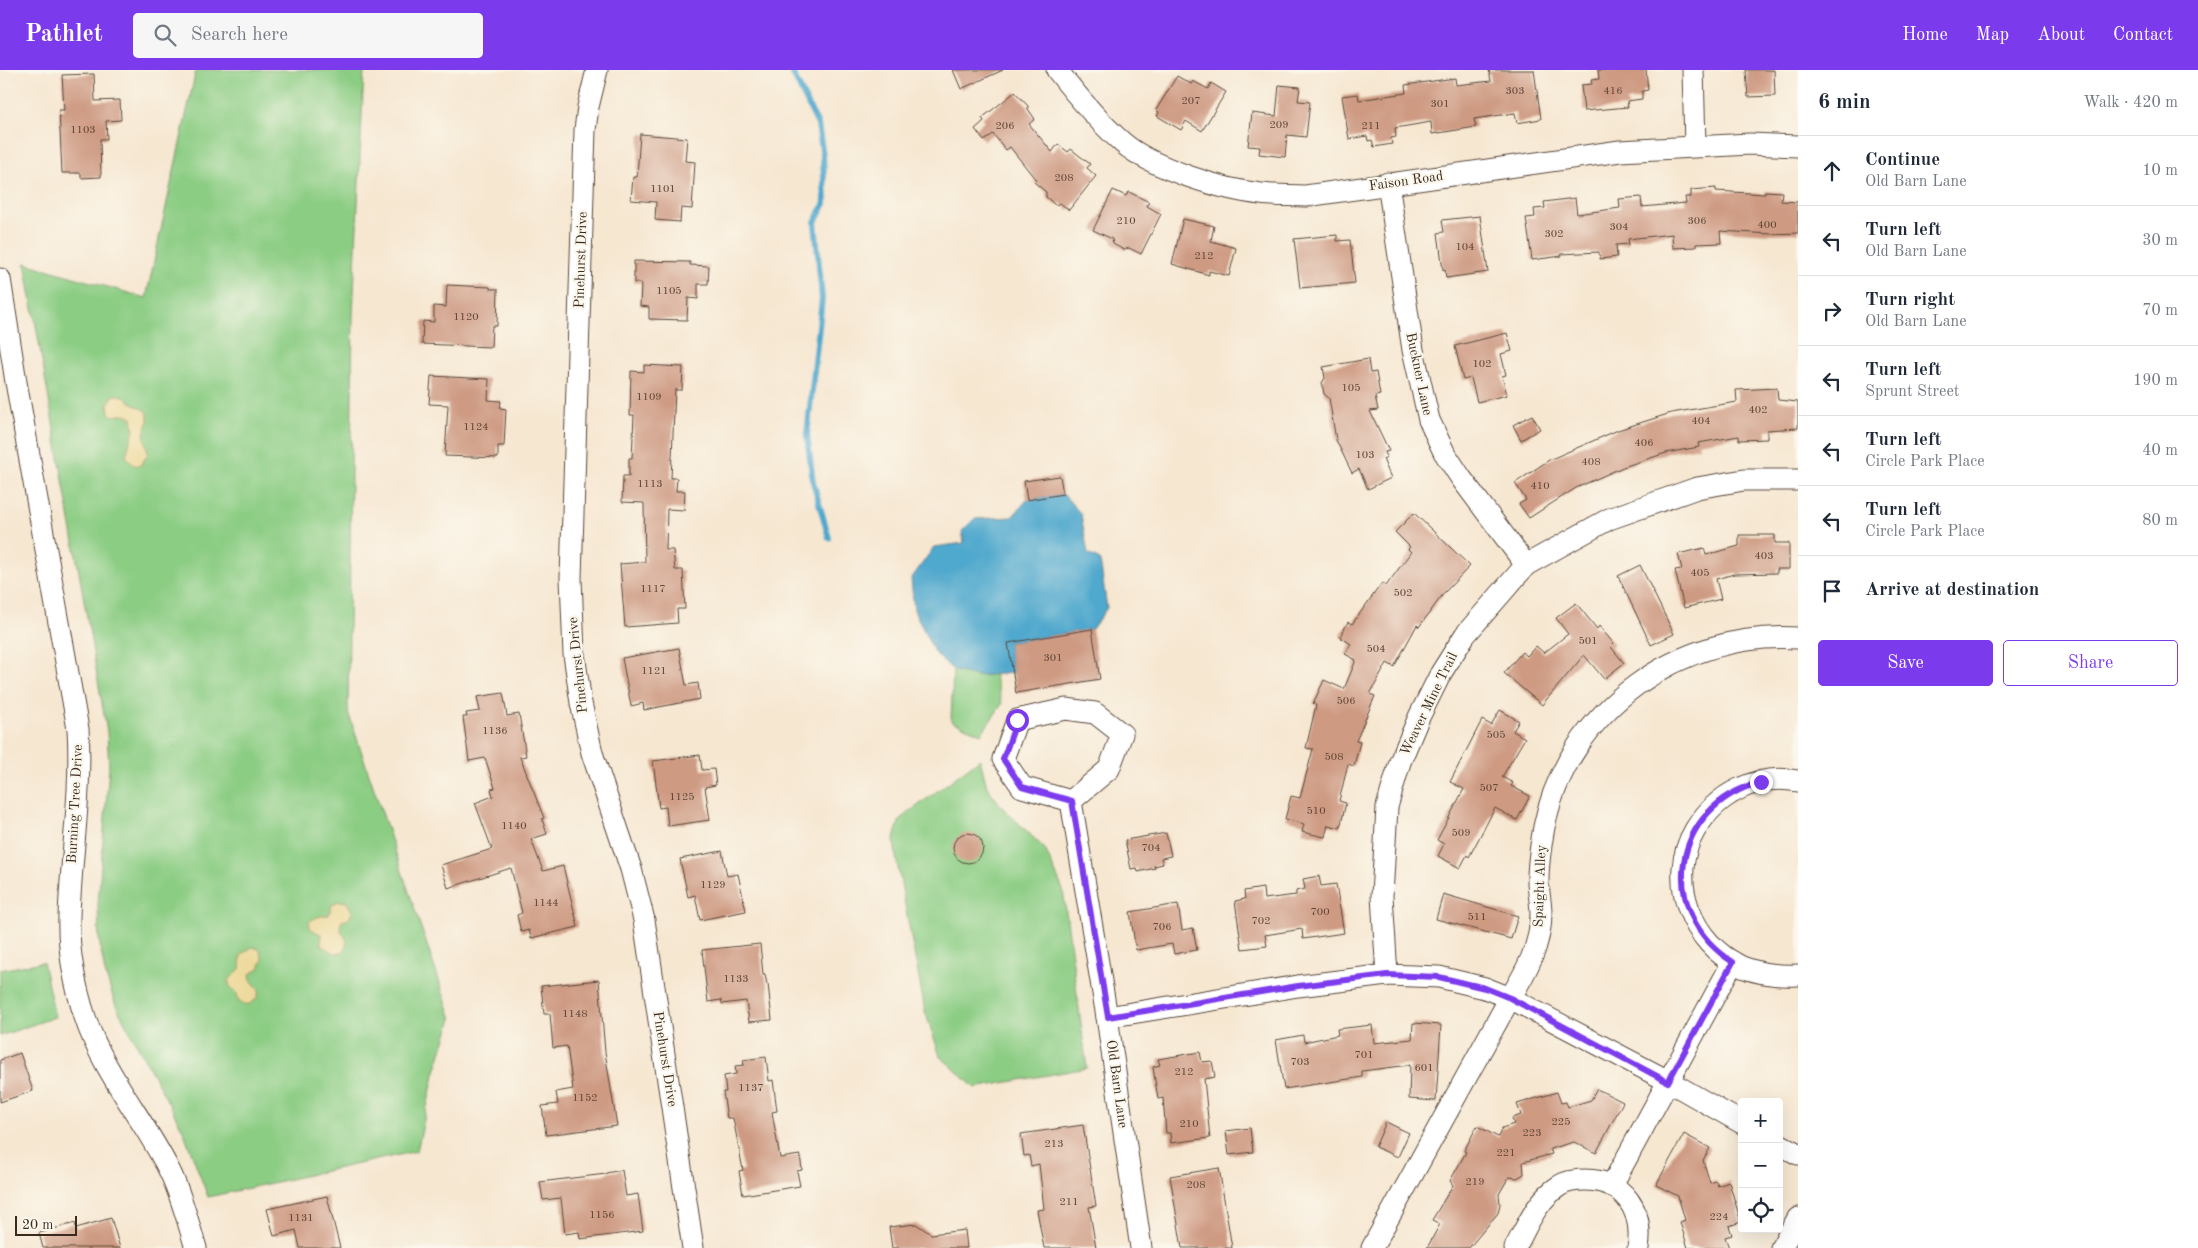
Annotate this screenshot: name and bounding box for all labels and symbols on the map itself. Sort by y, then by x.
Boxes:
house number: 303 [1505,86,1525,97]
house number: 416 [1603,86,1623,97]
house number: 207 [1181,96,1201,107]
house number: 301 [1430,99,1450,110]
house number: 209 [1269,120,1289,131]
house number: 206 [995,121,1015,132]
house number: 211 [1361,121,1381,132]
house number: 1103 [70,125,96,136]
street label: Faison Road [1368,169,1444,193]
house number: 208 [1054,173,1074,184]
house number: 1101 [650,184,676,195]
street label: Pinehurst Drive [572,211,590,309]
house number: 210 [1116,216,1136,227]
house number: 306 [1687,216,1707,227]
house number: 400 [1757,220,1777,231]
house number: 304 [1609,222,1629,233]
house number: 302 [1544,229,1564,240]
house number: 104 [1455,242,1475,253]
house number: 212 [1194,251,1214,262]
house number: 1105 [656,286,682,297]
house number: 1120 [453,312,479,323]
street label: Buckner Lane [1403,331,1435,417]
house number: 102 [1472,359,1492,370]
house number: 105 [1341,383,1361,394]
house number: 1109 [636,392,662,403]
house number: 402 [1748,405,1768,416]
house number: 404 [1691,416,1711,427]
house number: 1124 [463,422,489,433]
house number: 406 [1634,438,1654,449]
house number: 103 [1355,450,1375,461]
house number: 408 [1581,457,1601,468]
house number: 1113 [637,479,663,490]
house number: 410 [1530,481,1550,492]
house number: 403 [1754,551,1774,562]
house number: 405 [1690,568,1710,579]
house number: 1117 [640,584,666,595]
house number: 502 [1393,588,1413,599]
street label: Pinehurst Drive [566,616,590,714]
house number: 501 [1578,636,1598,647]
house number: 504 [1366,644,1386,655]
street label: Weaver Mine Trail [1398,650,1460,758]
house number: 301 [1043,653,1063,664]
house number: 1121 [641,666,667,677]
house number: 506 [1336,696,1356,707]
route start [1006,709,1029,732]
house number: 1136 [482,726,508,737]
house number: 505 [1486,730,1506,741]
street label: Burning Tree Drive [65,744,85,864]
house number: 508 [1324,752,1344,763]
route end [1750,771,1773,794]
house number: 507 [1479,783,1499,794]
house number: 1125 [669,792,695,803]
house number: 510 [1306,806,1326,817]
house number: 1140 [501,821,527,832]
house number: 509 [1451,828,1471,839]
house number: 704 [1141,843,1161,854]
street label: Spaight Alley [1532,844,1548,928]
house number: 1129 [700,880,726,891]
house number: 1144 [533,898,559,909]
house number: 700 [1310,907,1330,918]
house number: 511 [1467,912,1487,923]
house number: 702 [1251,916,1271,927]
house number: 706 [1152,922,1172,933]
house number: 1133 [723,974,749,985]
house number: 1148 [562,1009,588,1020]
street label: Pinehurst Drive [651,1010,679,1108]
street label: Old Barn Lane [1104,1039,1130,1129]
house number: 701 [1354,1050,1374,1061]
house number: 703 [1290,1057,1310,1068]
house number: 601 [1414,1063,1434,1074]
house number: 212 [1174,1067,1194,1078]
house number: 1137 [738,1083,764,1094]
house number: 1152 [572,1093,598,1104]
house number: 225 [1551,1117,1571,1128]
house number: 210 [1179,1119,1199,1130]
house number: 223 [1522,1128,1542,1139]
house number: 213 [1044,1139,1064,1150]
house number: 221 [1496,1148,1516,1159]
house number: 219 [1465,1177,1485,1188]
house number: 208 [1186,1180,1206,1191]
house number: 211 [1059,1197,1079,1208]
house number: 1156 [589,1210,615,1221]
house number: 224 [1709,1212,1729,1223]
scale bar [15,1213,78,1236]
house number: 1131 [288,1213,314,1224]

